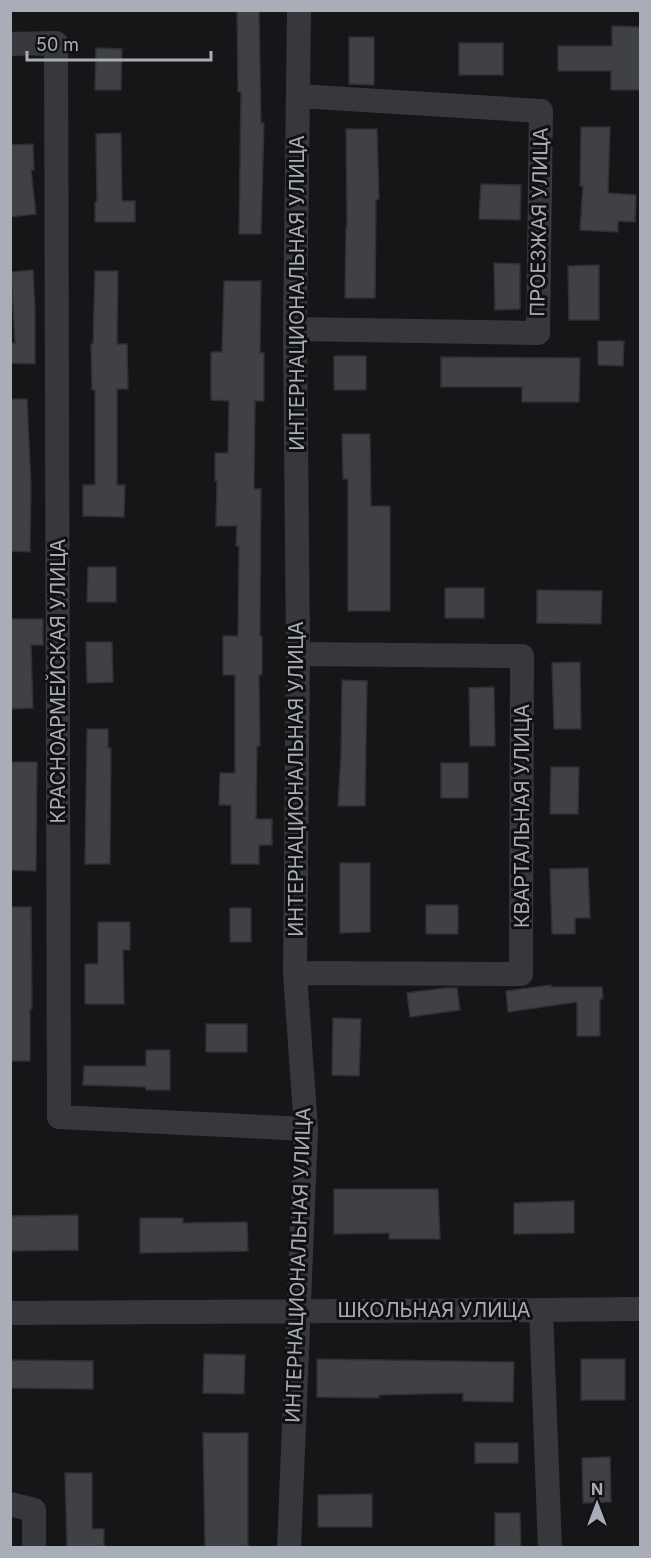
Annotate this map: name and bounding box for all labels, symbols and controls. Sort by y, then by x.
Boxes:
scale bar [27,24,212,62]
text: 50 m [36,34,79,55]
street label: ПРОЕЗЖАЯ УЛИЦА [525,127,553,317]
street label: ИНТЕРНАЦИОНАЛЬНАЯ УЛИЦА [285,135,309,451]
street label: КРАСНОАРМЕЙСКАЯ УЛИЦА [45,538,70,823]
street label: ИНТЕРНАЦИОНАЛЬНАЯ УЛИЦА [284,621,308,937]
street label: КВАРТАЛЬНАЯ УЛИЦА [510,704,534,928]
street label: ИНТЕРНАЦИОНАЛЬНАЯ УЛИЦА [280,1107,316,1423]
street label: ШКОЛЬНАЯ УЛИЦА [337,1298,531,1322]
north arrow [567,1474,627,1534]
text: N [591,1479,603,1499]

